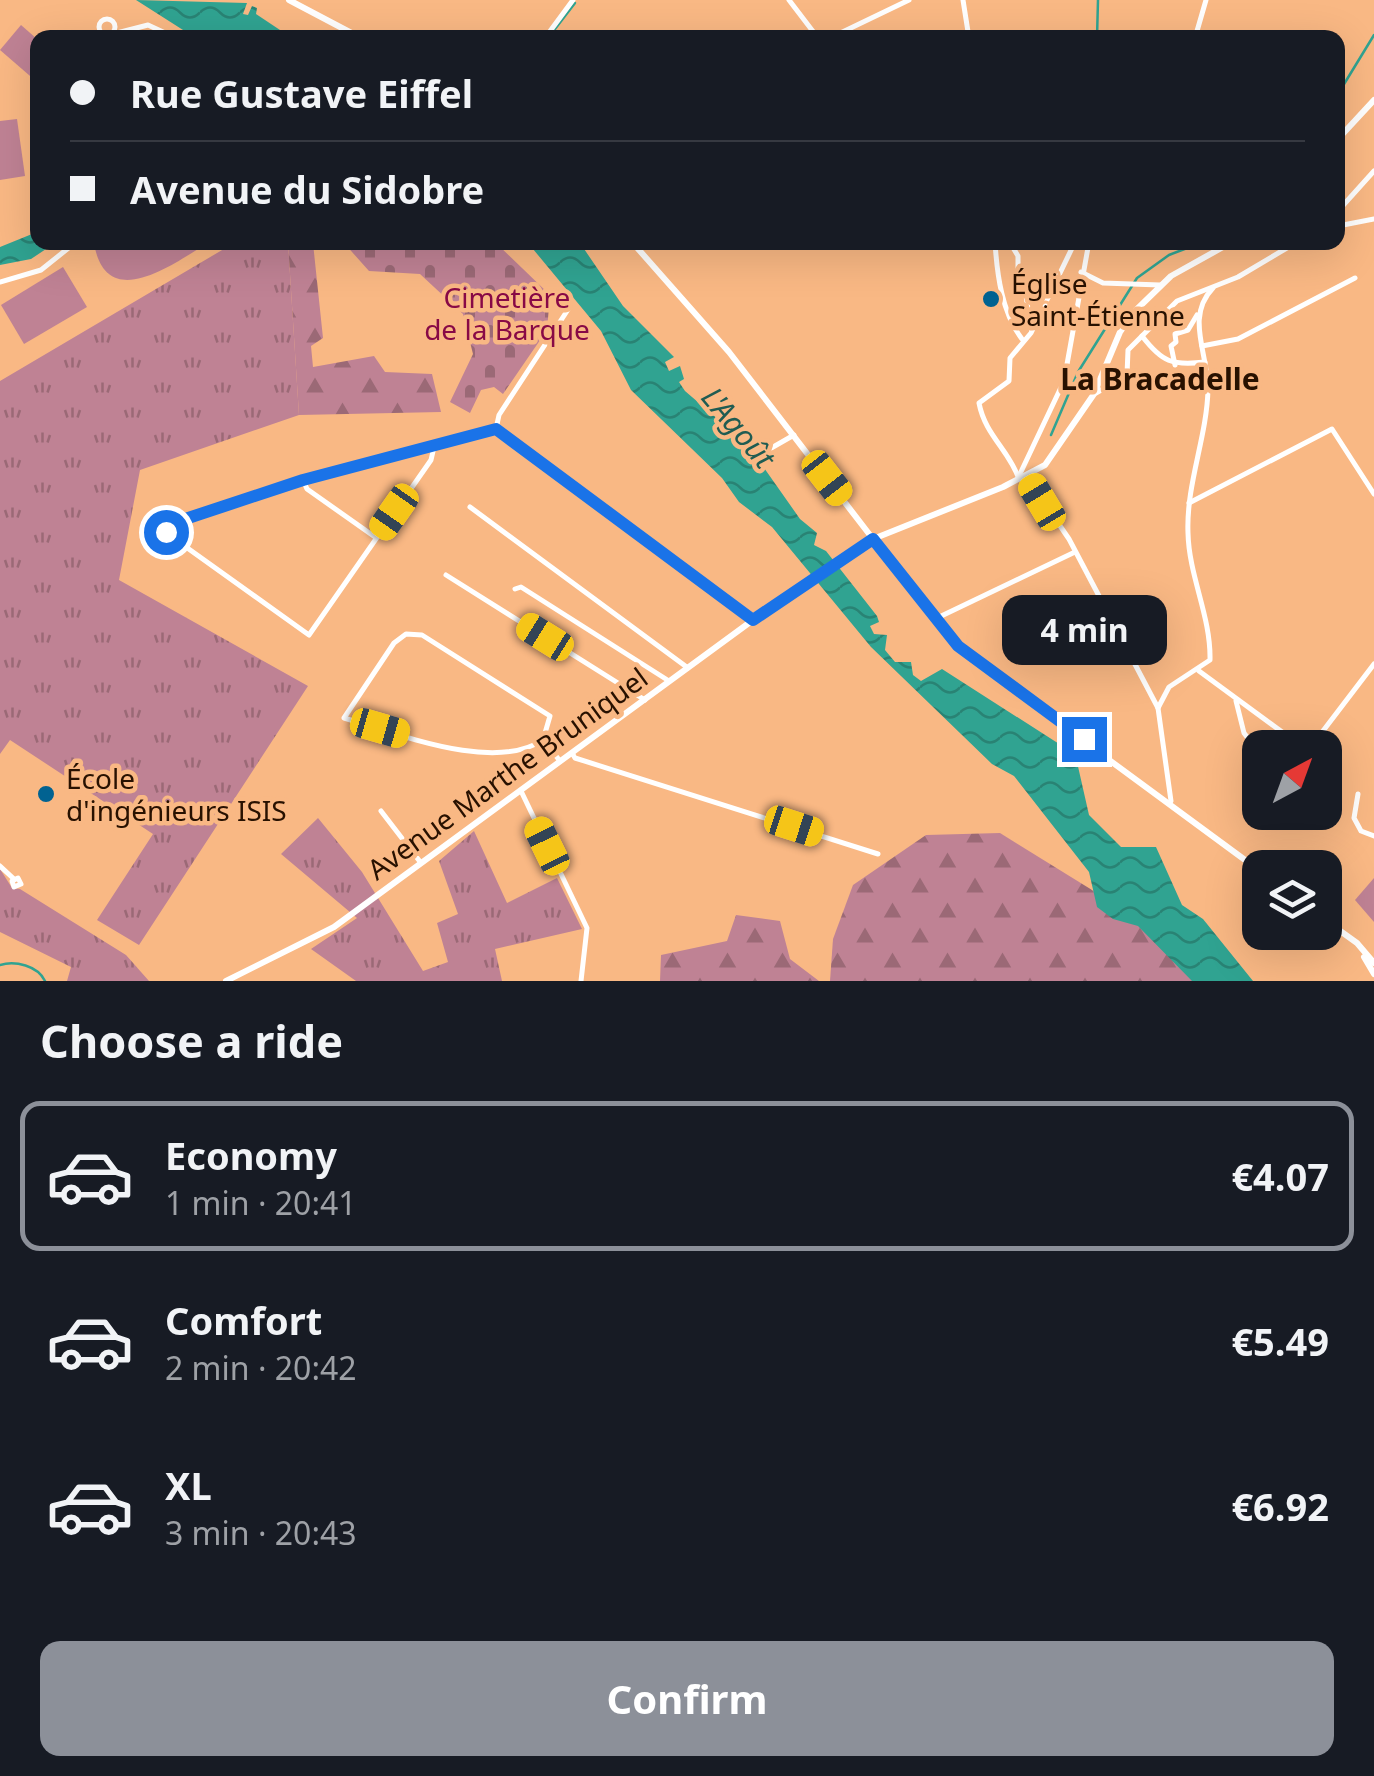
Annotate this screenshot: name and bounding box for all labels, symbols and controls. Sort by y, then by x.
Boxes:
text: Rue Gustave Eiffel [130,67,473,119]
text: Avenue du Sidobre [130,163,484,215]
place label: Église Saint-Étienne [1011,264,1185,334]
park label: Cimetière de la Barque [424,278,590,348]
marker: Église Saint-Étienne [980,288,1002,310]
district label: La Bracadelle [1060,358,1260,399]
water label: L'Agoût [693,377,786,477]
car [797,445,857,511]
car [1014,469,1070,535]
car [365,479,423,545]
route start [144,510,189,555]
callout: 4 min [1002,594,1166,664]
car [512,608,578,666]
text: 4 min [1040,608,1129,651]
street label: Avenue Marthe Bruniquel [359,658,655,888]
car [347,705,413,751]
route end [1062,717,1107,762]
north arrow [1242,730,1342,830]
map controls [1242,730,1342,950]
place label: École d'ingénieurs ISIS [66,759,287,829]
marker: École d'ingénieurs ISIS [35,783,57,805]
car [761,802,827,850]
car [520,812,574,880]
button: layers [1242,850,1342,950]
text: Choose a ride [40,1010,343,1071]
text: Economy [165,1129,337,1181]
icon: car [45,1131,135,1221]
text: €4.07 [1231,1150,1329,1202]
text: 1 min · 20:41 [165,1181,357,1224]
text: Comfort [165,1294,322,1346]
icon: car [45,1296,135,1386]
text: €5.49 [1231,1315,1329,1367]
text: 2 min · 20:42 [165,1346,357,1389]
text: XL [165,1459,212,1511]
icon: car [45,1461,135,1551]
text: €6.92 [1231,1480,1329,1532]
text: 3 min · 20:43 [165,1511,357,1554]
button: Confirm [40,1641,1334,1756]

